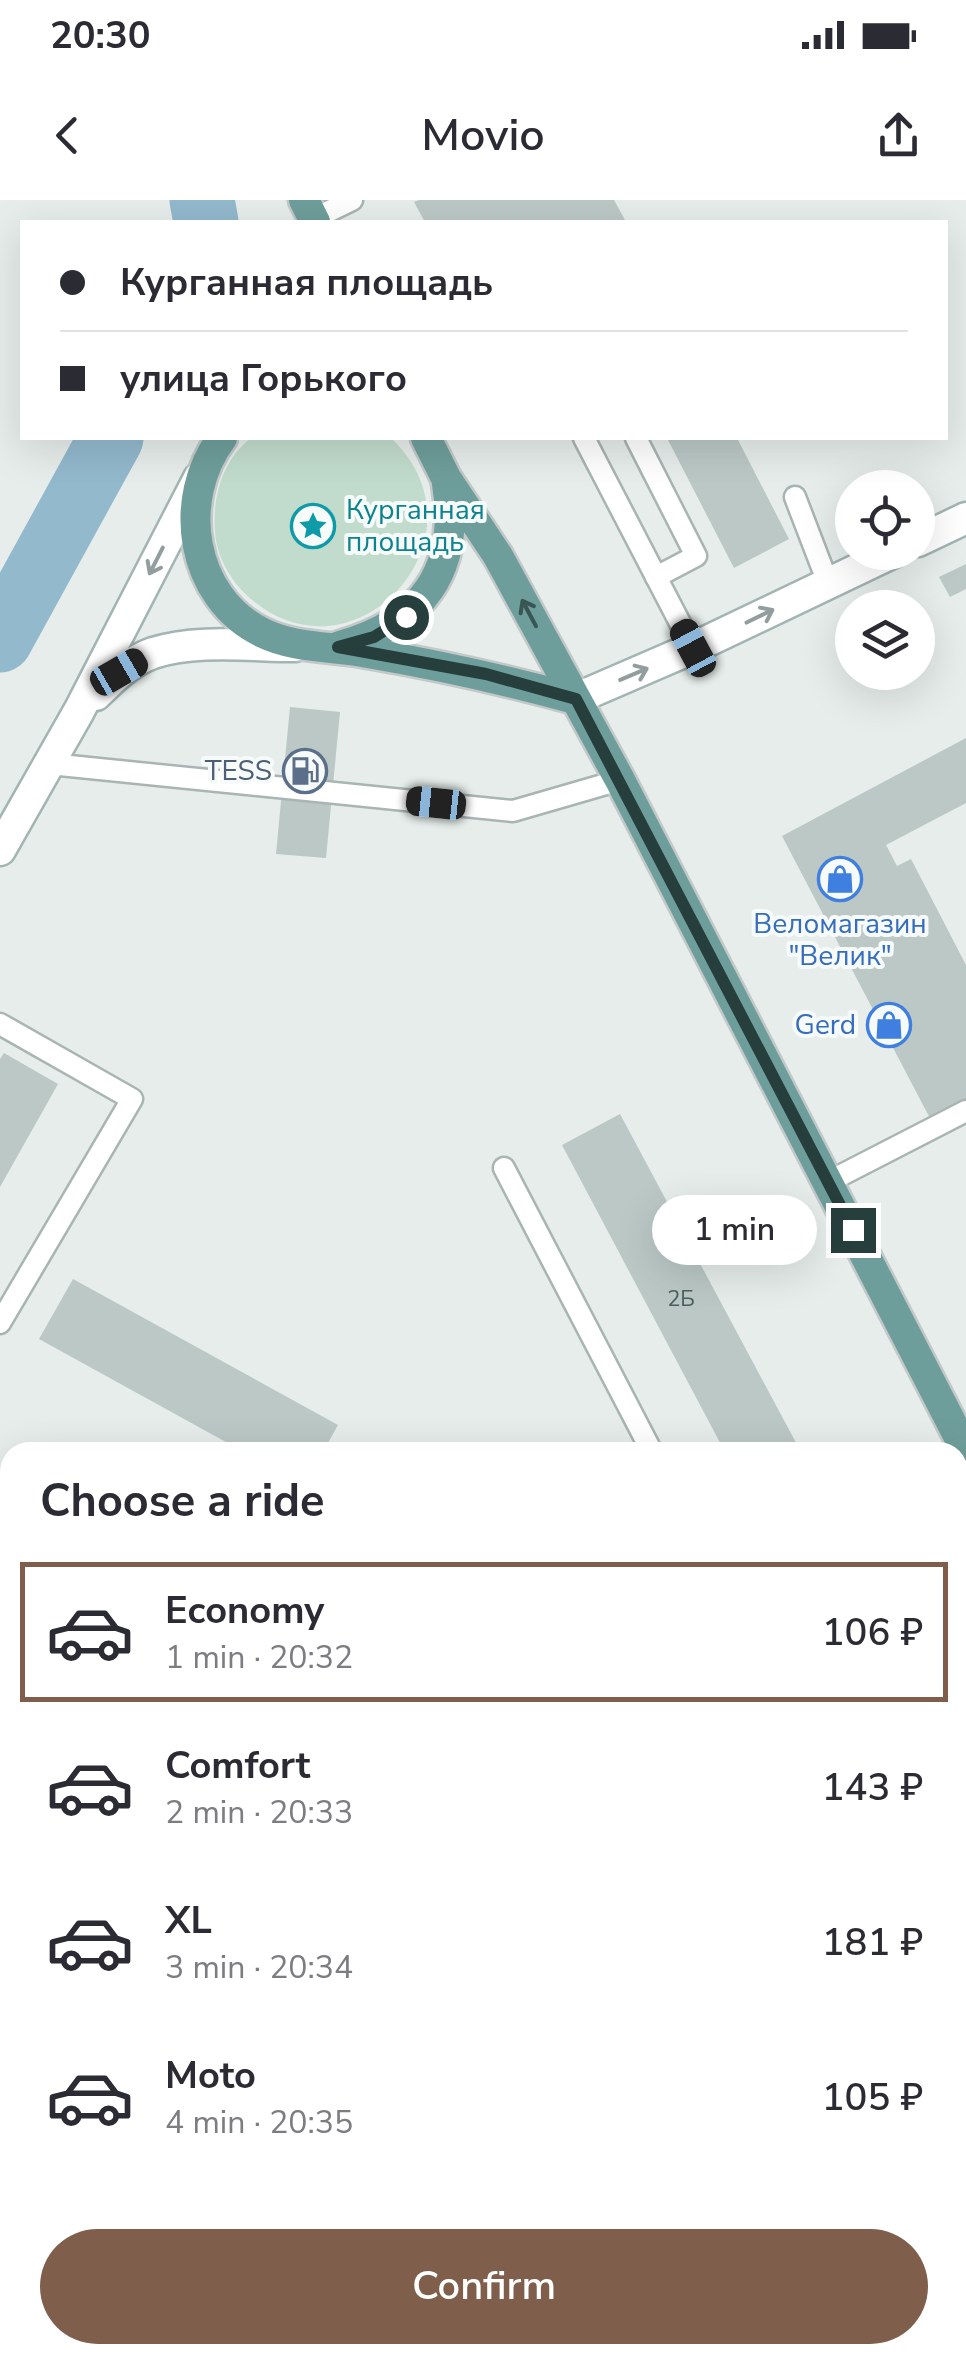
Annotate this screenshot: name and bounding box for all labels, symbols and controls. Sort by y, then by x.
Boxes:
text: 20:30 [50,10,151,61]
text: Movio [421,105,545,166]
icon: back [40,108,95,163]
icon: share [871,108,926,163]
text: Курганная площадь [120,257,493,308]
text: улица Горького [120,353,407,404]
map controls [835,470,935,690]
button: locate [835,470,935,570]
place label: Курганная площадь [346,491,485,561]
place icon: Курганная площадь [290,503,336,549]
one-way arrow [146,546,165,576]
button: layers [835,590,935,690]
route start [384,595,429,640]
one-way arrow [519,599,538,629]
one-way arrow [745,605,775,624]
car [666,614,720,682]
car [86,644,152,700]
one-way arrow [618,664,649,682]
fuel station icon: TESS [282,748,328,794]
place label: TESS [205,752,272,790]
car [405,785,467,821]
shop icon: Веломагазин "Велик" [817,856,863,902]
place label: Веломагазин "Велик" [753,905,927,975]
shop icon: Gerd [866,1002,912,1048]
place label: Gerd [795,1006,856,1044]
callout: 1 min [653,1195,818,1265]
text: 1 min [694,1208,775,1251]
route end [831,1208,876,1253]
house number: 2Б [667,1284,695,1314]
text: Choose a ride [40,1471,325,1532]
text: Economy [165,1585,324,1636]
icon: car [45,1587,135,1677]
text: 106 ₽ [822,1607,923,1658]
text: 1 min · 20:32 [165,1636,353,1679]
text: Comfort [165,1740,310,1791]
icon: car [45,1742,135,1832]
text: 143 ₽ [822,1762,923,1813]
text: 2 min · 20:33 [165,1791,353,1834]
text: XL [165,1895,212,1946]
icon: car [45,1897,135,1987]
text: 181 ₽ [822,1917,923,1968]
text: 3 min · 20:34 [165,1946,353,1989]
text: Moto [165,2050,256,2101]
icon: car [45,2052,135,2142]
text: 105 ₽ [822,2072,923,2123]
text: 4 min · 20:35 [165,2101,353,2144]
button: Confirm [40,2229,928,2344]

